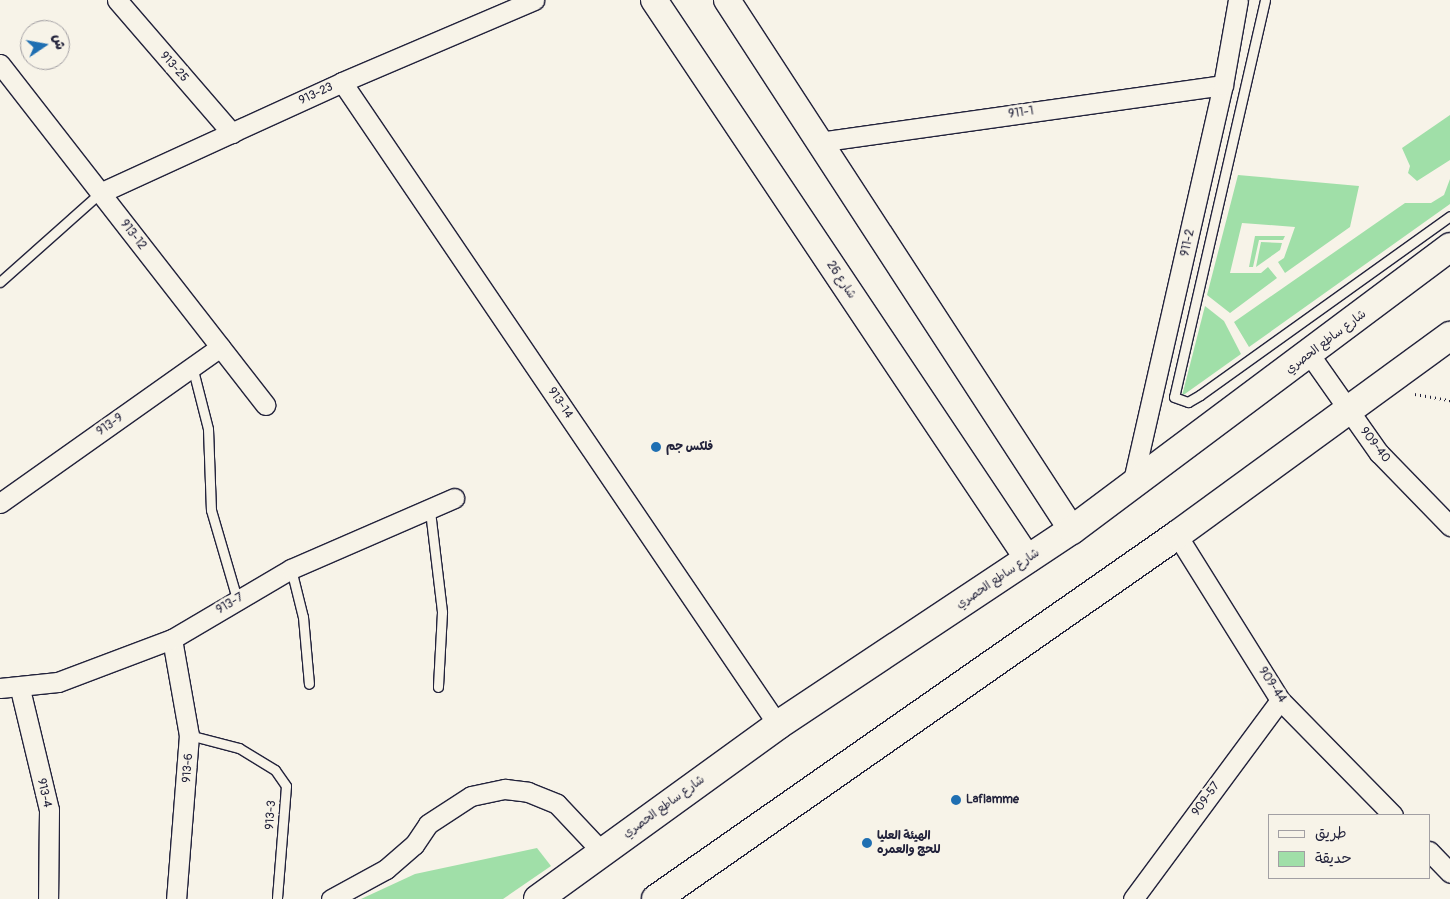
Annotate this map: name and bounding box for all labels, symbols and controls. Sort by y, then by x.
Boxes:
north arrow [20,20,70,70]
text: ش [49,33,69,51]
street label: 913-25 [157,49,191,85]
street label: 913-23 [297,80,335,108]
street label: 911-1 [1007,104,1035,122]
street label: 913-12 [117,217,149,253]
street label: 911-2 [1178,228,1198,258]
street label: شارع 26 [823,258,859,302]
street label: شارع ساطع الحصري [1283,307,1369,377]
street label: 913-14 [544,385,576,421]
street label: 913-9 [94,411,126,439]
street label: 909-40 [1357,424,1393,466]
place label: فلكس جم [666,440,713,454]
marker: فلكس جم [650,441,662,453]
street label: شارع ساطع الحصري [954,546,1042,612]
street label: 913-7 [214,590,246,618]
street label: 909-44 [1255,665,1289,705]
street label: 913-6 [180,753,196,783]
street label: شارع ساطع الحصري [620,773,708,841]
street label: 913-4 [34,777,54,809]
street label: 909-57 [1189,779,1223,819]
place label: Laflamme [966,793,1019,807]
marker: Laflamme [950,794,962,806]
street label: 913-3 [263,800,279,830]
legend [1268,814,1430,879]
text: طريق [1315,824,1347,843]
place label: الهيئة العليا للحج والعمره [877,829,940,857]
marker: الهيئة العليا للحج والعمره [861,837,873,849]
text: حديقة [1315,849,1352,868]

